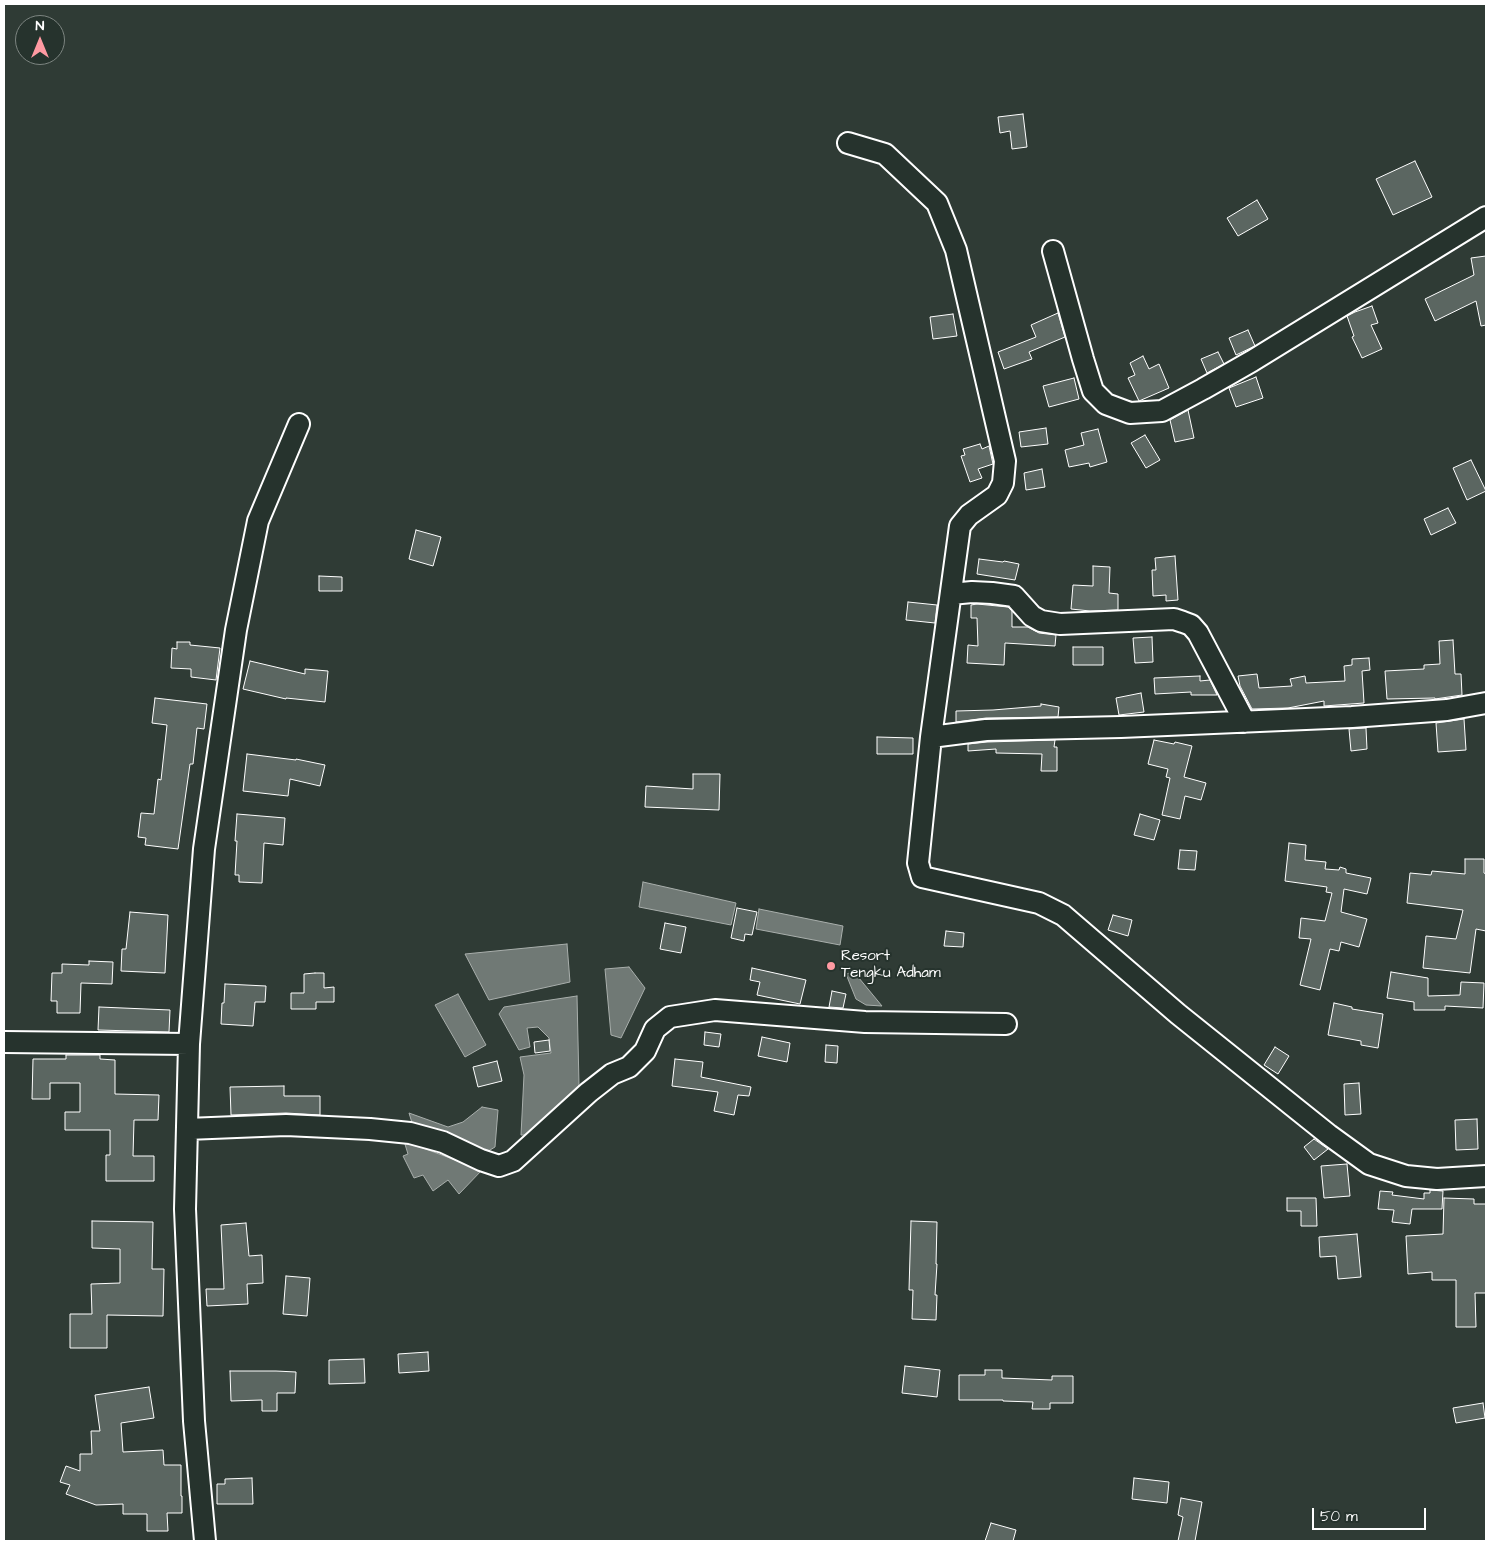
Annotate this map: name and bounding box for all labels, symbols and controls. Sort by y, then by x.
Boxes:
north arrow [15,15,65,65]
text: N [36,16,44,36]
place label: Resort Tengku Adham [841,948,941,983]
marker: Resort Tengku Adham [825,960,837,972]
scale bar [1315,1498,1429,1530]
text: 50 m [1320,1506,1358,1527]

